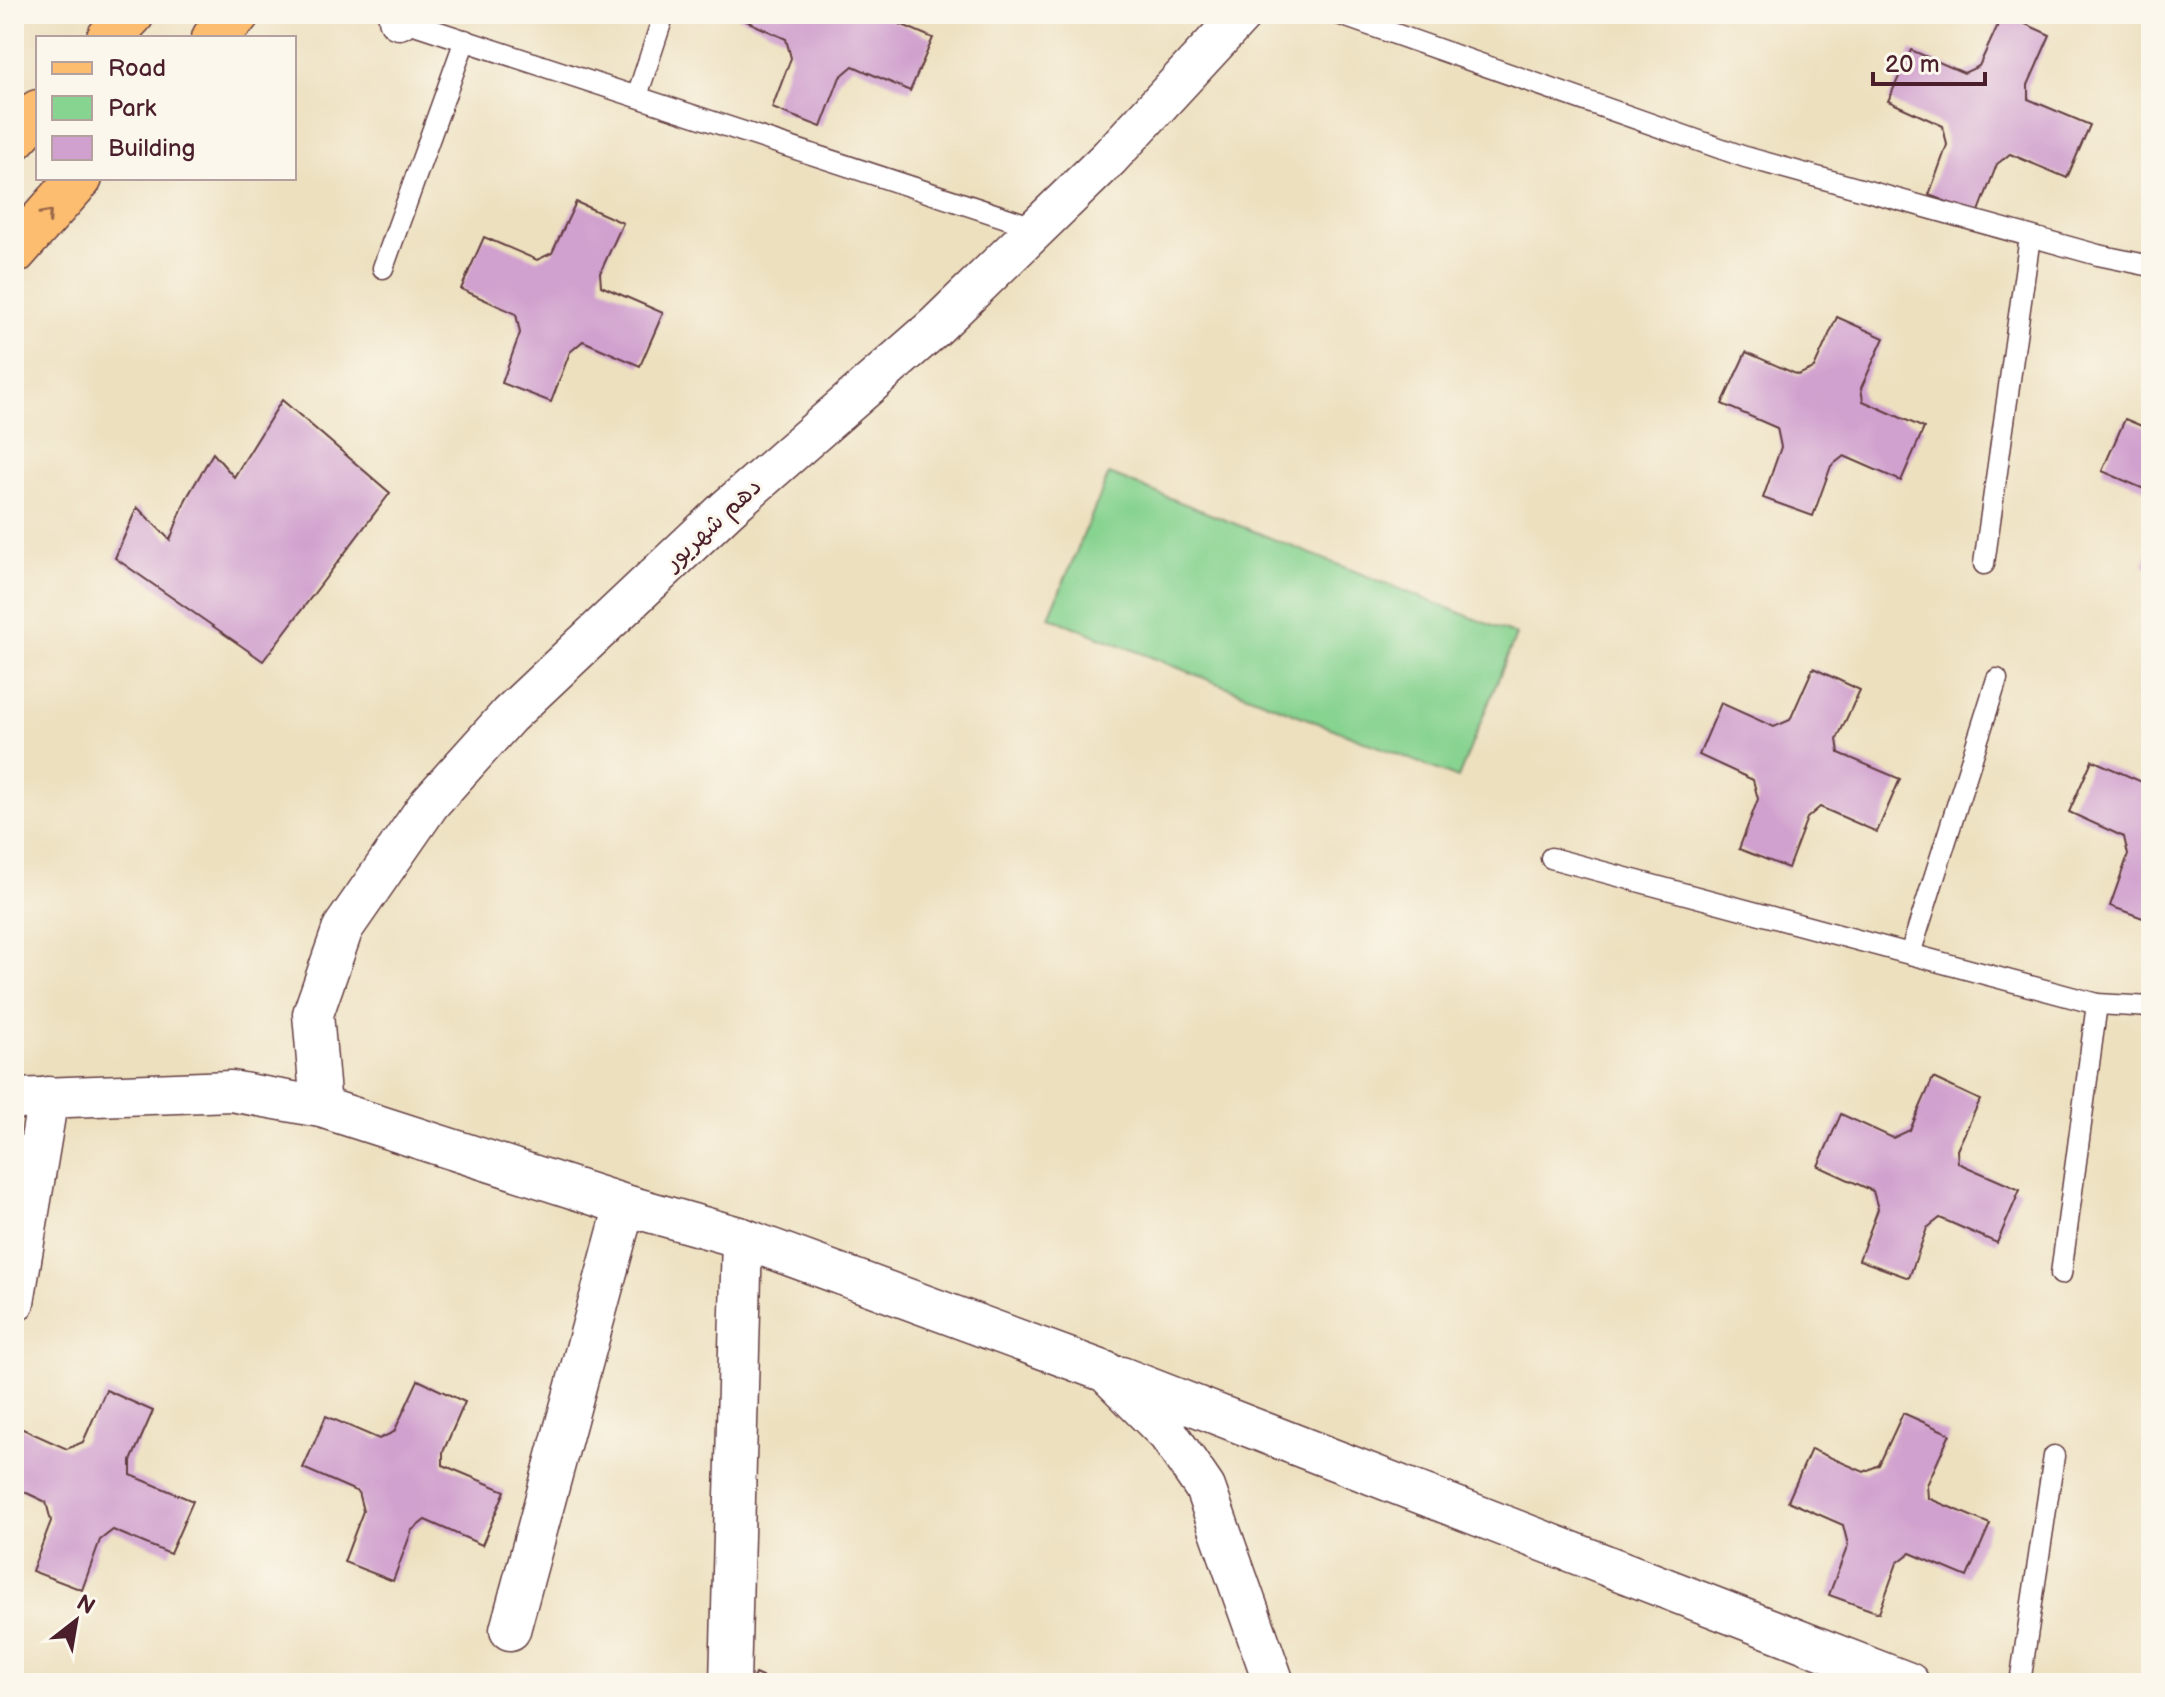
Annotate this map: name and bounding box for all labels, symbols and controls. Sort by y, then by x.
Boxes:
legend [36,36,296,180]
scale bar [1873,36,1985,86]
text: 20 m [1885,50,1940,79]
text: Road [108,54,166,83]
text: Park [108,94,156,123]
text: Building [108,134,195,163]
one-way arrow [38,210,52,225]
street label: دهم شهریور [657,472,769,580]
north arrow [36,1581,116,1661]
text: N [71,1589,100,1621]

